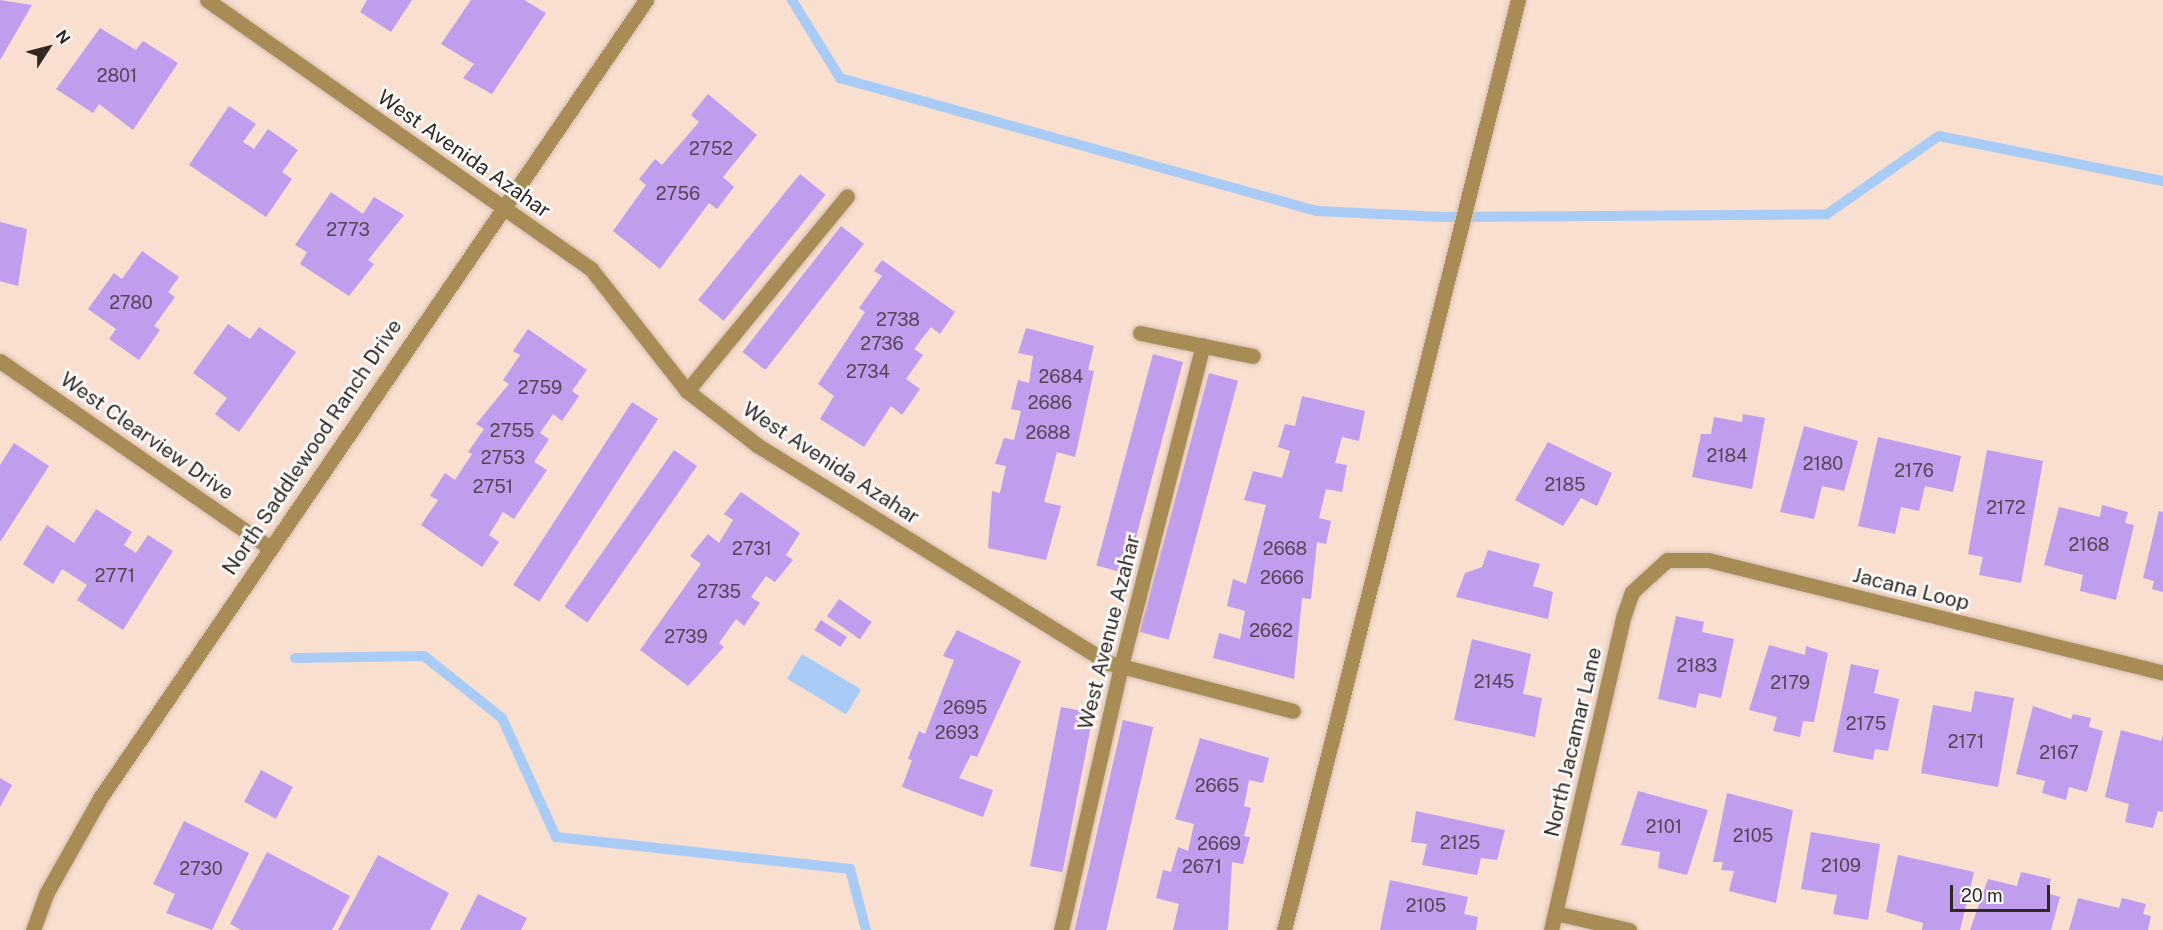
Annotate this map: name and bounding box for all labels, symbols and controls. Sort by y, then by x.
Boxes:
north arrow [18,18,78,78]
text: N [52,26,74,48]
house number: 2801 [97,65,137,87]
street label: West Avenida Azahar [373,85,555,223]
house number: 2752 [689,138,733,160]
house number: 2756 [656,183,700,205]
house number: 2773 [326,219,370,241]
house number: 2780 [109,292,153,314]
house number: 2738 [876,309,920,331]
street label: North Saddlewood Ranch Drive [217,314,407,580]
house number: 2736 [860,333,904,355]
house number: 2734 [846,361,890,383]
house number: 2684 [1039,366,1083,388]
street label: West Clearview Drive [55,367,239,505]
house number: 2759 [518,377,562,399]
house number: 2686 [1028,392,1072,414]
street label: West Avenida Azahar [738,396,924,530]
house number: 2755 [490,420,534,442]
house number: 2688 [1025,422,1071,444]
house number: 2184 [1707,445,1747,467]
house number: 2753 [481,447,525,469]
house number: 2180 [1803,453,1843,475]
house number: 2176 [1894,460,1934,482]
house number: 2185 [1544,474,1586,496]
house number: 2751 [473,476,513,498]
house number: 2172 [1986,497,2026,519]
street label: West Avenue Azahar [1073,532,1145,732]
house number: 2168 [2069,534,2109,556]
house number: 2731 [732,538,772,560]
house number: 2668 [1263,538,1307,560]
street label: Jacana Loop [1850,562,1972,616]
house number: 2771 [95,565,135,587]
house number: 2666 [1260,567,1304,589]
house number: 2735 [697,581,741,603]
house number: 2662 [1249,620,1293,642]
house number: 2739 [664,626,708,648]
street label: North Jacamar Lane [1539,645,1607,839]
house number: 2183 [1677,655,1717,677]
house number: 2145 [1474,671,1514,693]
house number: 2179 [1770,672,1810,694]
house number: 2695 [943,697,987,719]
house number: 2175 [1846,713,1886,735]
house number: 2693 [935,722,979,744]
house number: 2171 [1948,731,1984,753]
house number: 2167 [2039,742,2079,764]
house number: 2665 [1195,775,1239,797]
house number: 2101 [1646,816,1682,838]
house number: 2105 [1733,825,1773,847]
house number: 2125 [1440,832,1480,854]
house number: 2669 [1197,833,1241,855]
house number: 2109 [1821,855,1861,877]
house number: 2671 [1182,856,1222,878]
house number: 2730 [179,858,223,880]
scale bar [1953,873,2054,911]
text: 20 m [1961,885,2003,906]
house number: 2105 [1406,895,1446,917]

